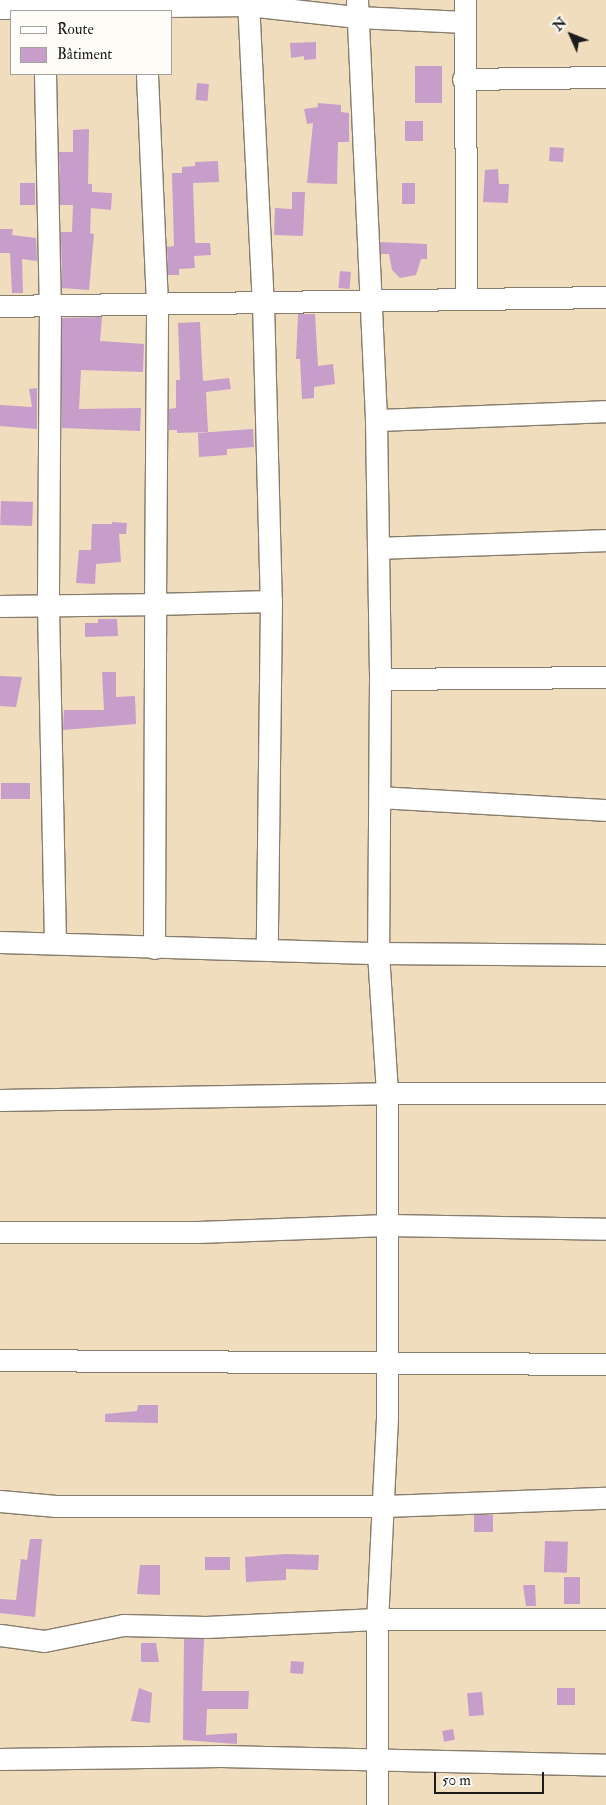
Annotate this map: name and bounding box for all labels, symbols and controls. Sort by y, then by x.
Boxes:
legend [10,10,172,75]
north arrow [546,10,596,60]
text: N [549,14,570,35]
text: Route [57,20,94,39]
text: Bâtiment [57,45,112,64]
scale bar [436,1762,546,1794]
text: 50 m [442,1771,471,1790]

